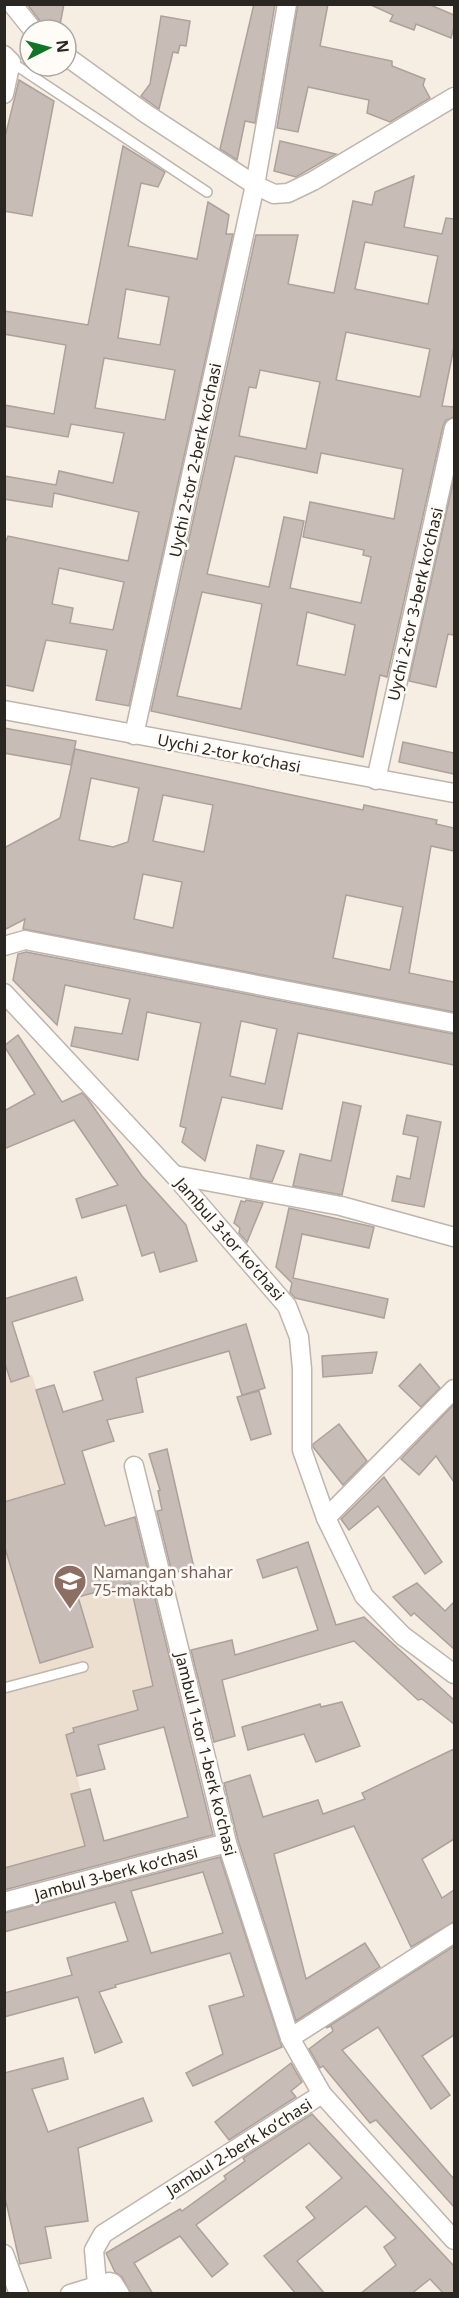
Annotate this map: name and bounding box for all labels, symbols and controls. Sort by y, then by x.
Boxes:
north arrow [18,18,78,78]
text: N [51,39,75,54]
street label: Uychi 2-tor 2-berk koʻchasi [164,361,226,559]
street label: Uychi 2-tor 3-berk koʻchasi [382,505,448,703]
street label: Uychi 2-tor koʻchasi [155,728,303,778]
street label: Jambul 3-tor koʻchasi [169,1171,290,1305]
place label: Namangan shahar 75-maktab [93,1561,233,1601]
school or university icon: Namangan shahar 75-maktab [52,1563,88,1610]
street label: Jambul 1-tor 1-berk koʻchasi [170,1648,242,1858]
street label: Jambul 3-berk koʻchasi [30,1841,200,1906]
street label: Jambul 2-berk koʻchasi [160,2093,316,2202]

